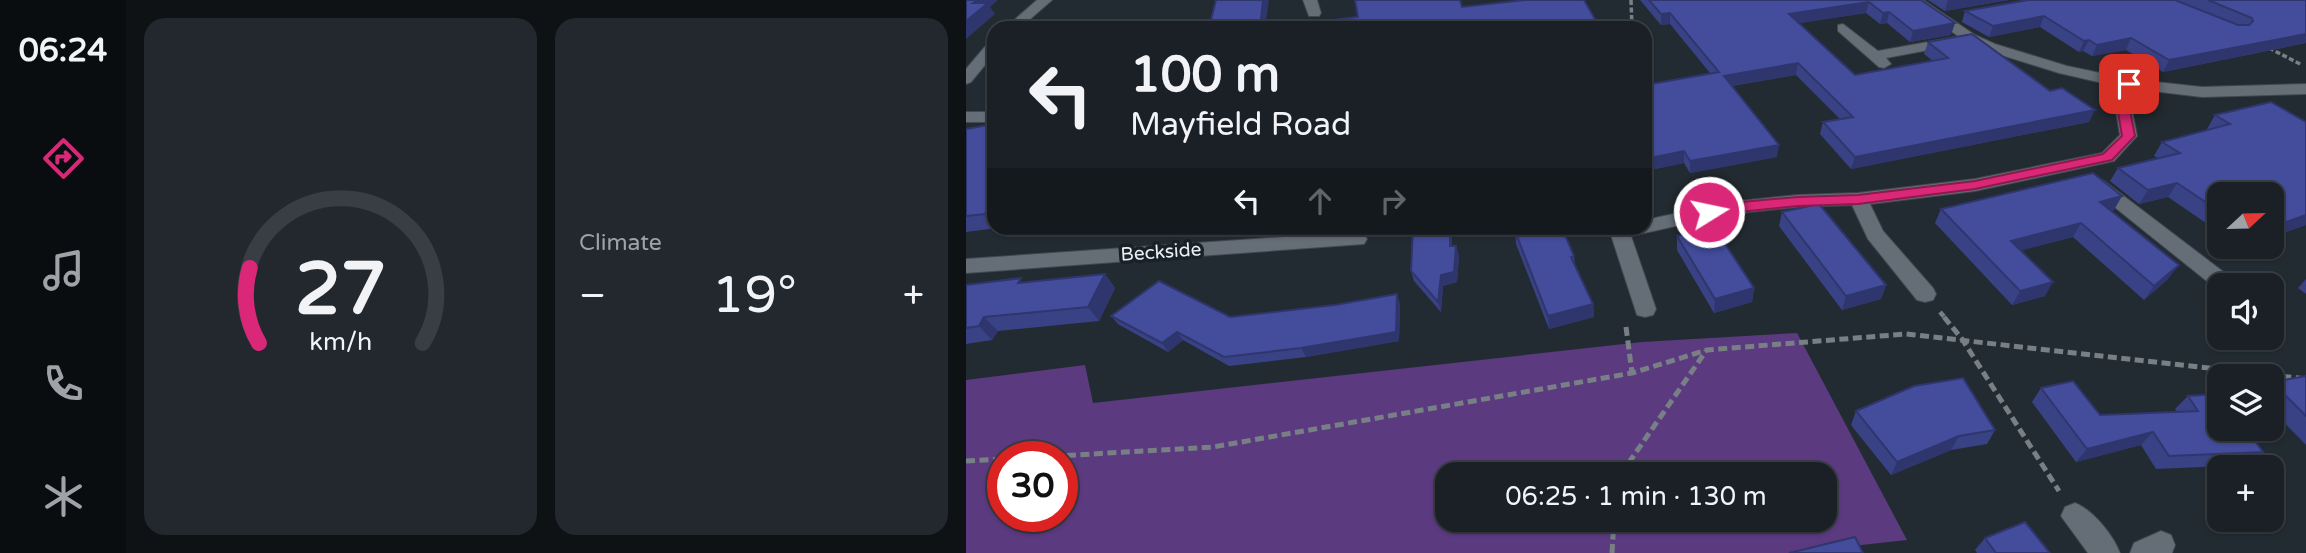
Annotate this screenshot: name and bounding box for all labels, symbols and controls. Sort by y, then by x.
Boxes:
text: 06:24 [19,32,107,70]
text: 100 m [1130,46,1280,105]
icon: left [1015,49,1106,140]
pin [2099,54,2159,114]
icon: arrive [2110,65,2148,103]
text: Mayfield Road [1130,106,1351,144]
icon: directions [39,134,88,183]
position arrow [1672,175,1746,249]
icon: left [1228,182,1266,220]
icon: ahead [1301,182,1339,220]
icon: right [1374,182,1412,220]
north arrow [2207,182,2284,259]
map controls [2207,182,2284,532]
text: Climate [579,229,662,257]
street label: Beckside [1120,238,1202,266]
icon: music [39,246,88,295]
text: 27 [295,246,386,334]
text: 19° [712,264,797,327]
text: − [579,273,606,319]
text: + [903,273,924,319]
button: sound [2207,273,2284,350]
text: km/h [309,326,372,356]
icon: phone [39,359,88,408]
button: layers [2207,364,2284,441]
speed limit sign: 30 [987,441,1078,532]
button: + [2207,455,2284,532]
icon: climate [39,472,88,521]
text: 06:25 · 1 min · 130 m [1505,481,1767,512]

